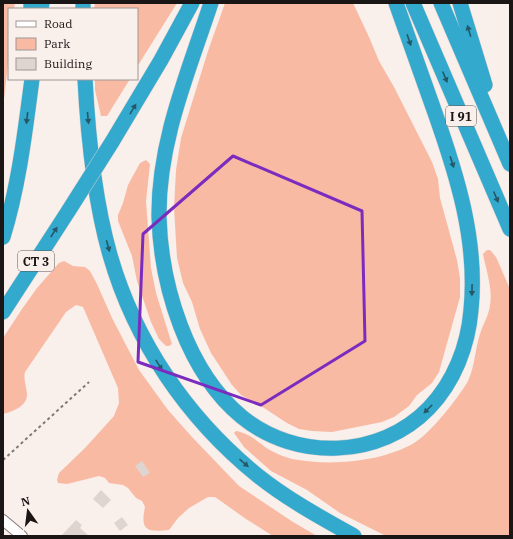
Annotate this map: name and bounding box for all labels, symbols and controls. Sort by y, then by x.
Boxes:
legend [8,8,138,80]
text: Road [44,16,73,31]
one-way arrow [466,25,472,37]
one-way arrow [406,34,412,46]
text: Park [44,36,70,51]
text: Building [44,56,92,71]
one-way arrow [442,72,448,83]
one-way arrow [129,103,136,115]
road number: I 91 [446,106,476,126]
one-way arrow [24,112,30,124]
one-way arrow [84,112,91,124]
one-way arrow [449,157,455,169]
one-way arrow [493,191,499,202]
one-way arrow [51,226,58,238]
one-way arrow [105,240,111,252]
road number: CT 3 [18,251,54,271]
one-way arrow [469,284,475,297]
one-way arrow [156,359,163,371]
one-way arrow [423,404,433,414]
one-way arrow [238,459,249,468]
north arrow [8,491,48,531]
text: N [20,493,32,509]

